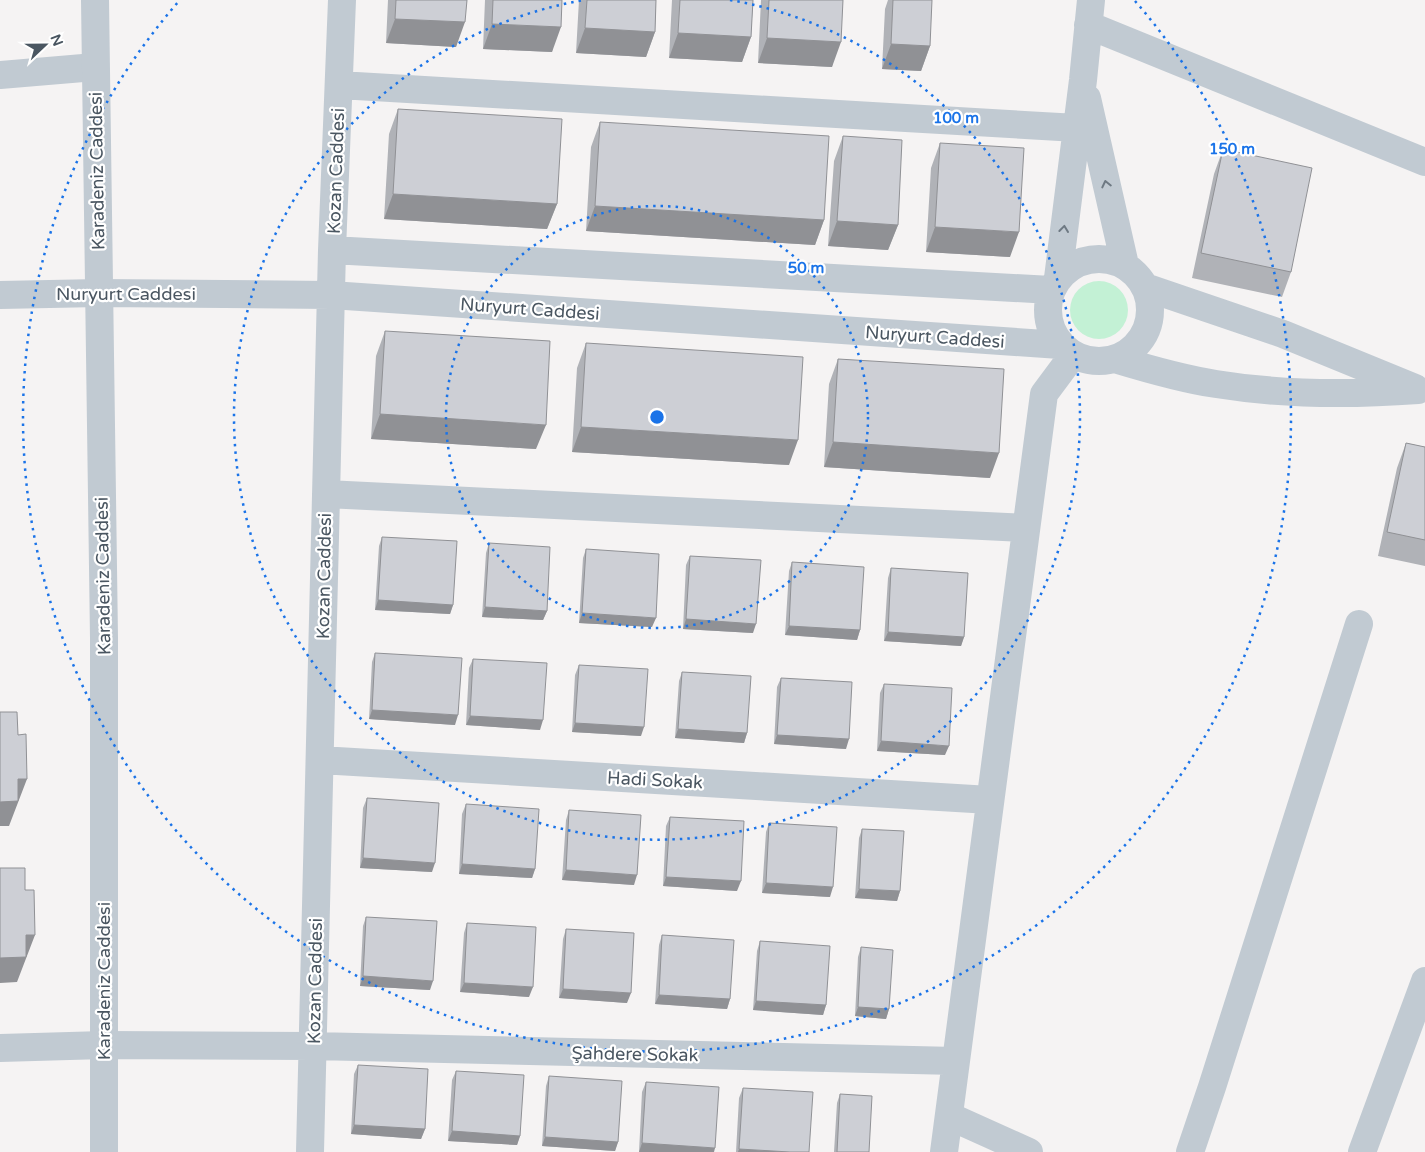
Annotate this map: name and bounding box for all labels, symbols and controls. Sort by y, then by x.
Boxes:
north arrow [20,20,70,70]
text: N [47,32,67,49]
street label: Karadeniz Caddesi [85,92,109,250]
street label: Kozan Caddesi [323,107,349,235]
text: 100 m [933,109,979,127]
text: 150 m [1209,140,1255,158]
one-way arrow [1101,179,1112,188]
one-way arrow [1058,225,1069,233]
text: 50 m [788,259,824,277]
street label: Nuryurt Caddesi [56,283,196,305]
street label: Nuryurt Caddesi [459,293,601,325]
street label: Nuryurt Caddesi [864,321,1006,353]
centre of rings [648,408,666,426]
street label: Karadeniz Caddesi [91,497,115,655]
street label: Kozan Caddesi [312,513,336,639]
street label: Hadi Sokak [607,767,704,794]
street label: Karadeniz Caddesi [93,902,115,1060]
street label: Kozan Caddesi [303,918,327,1044]
street label: Şahdere Sokak [571,1042,699,1066]

